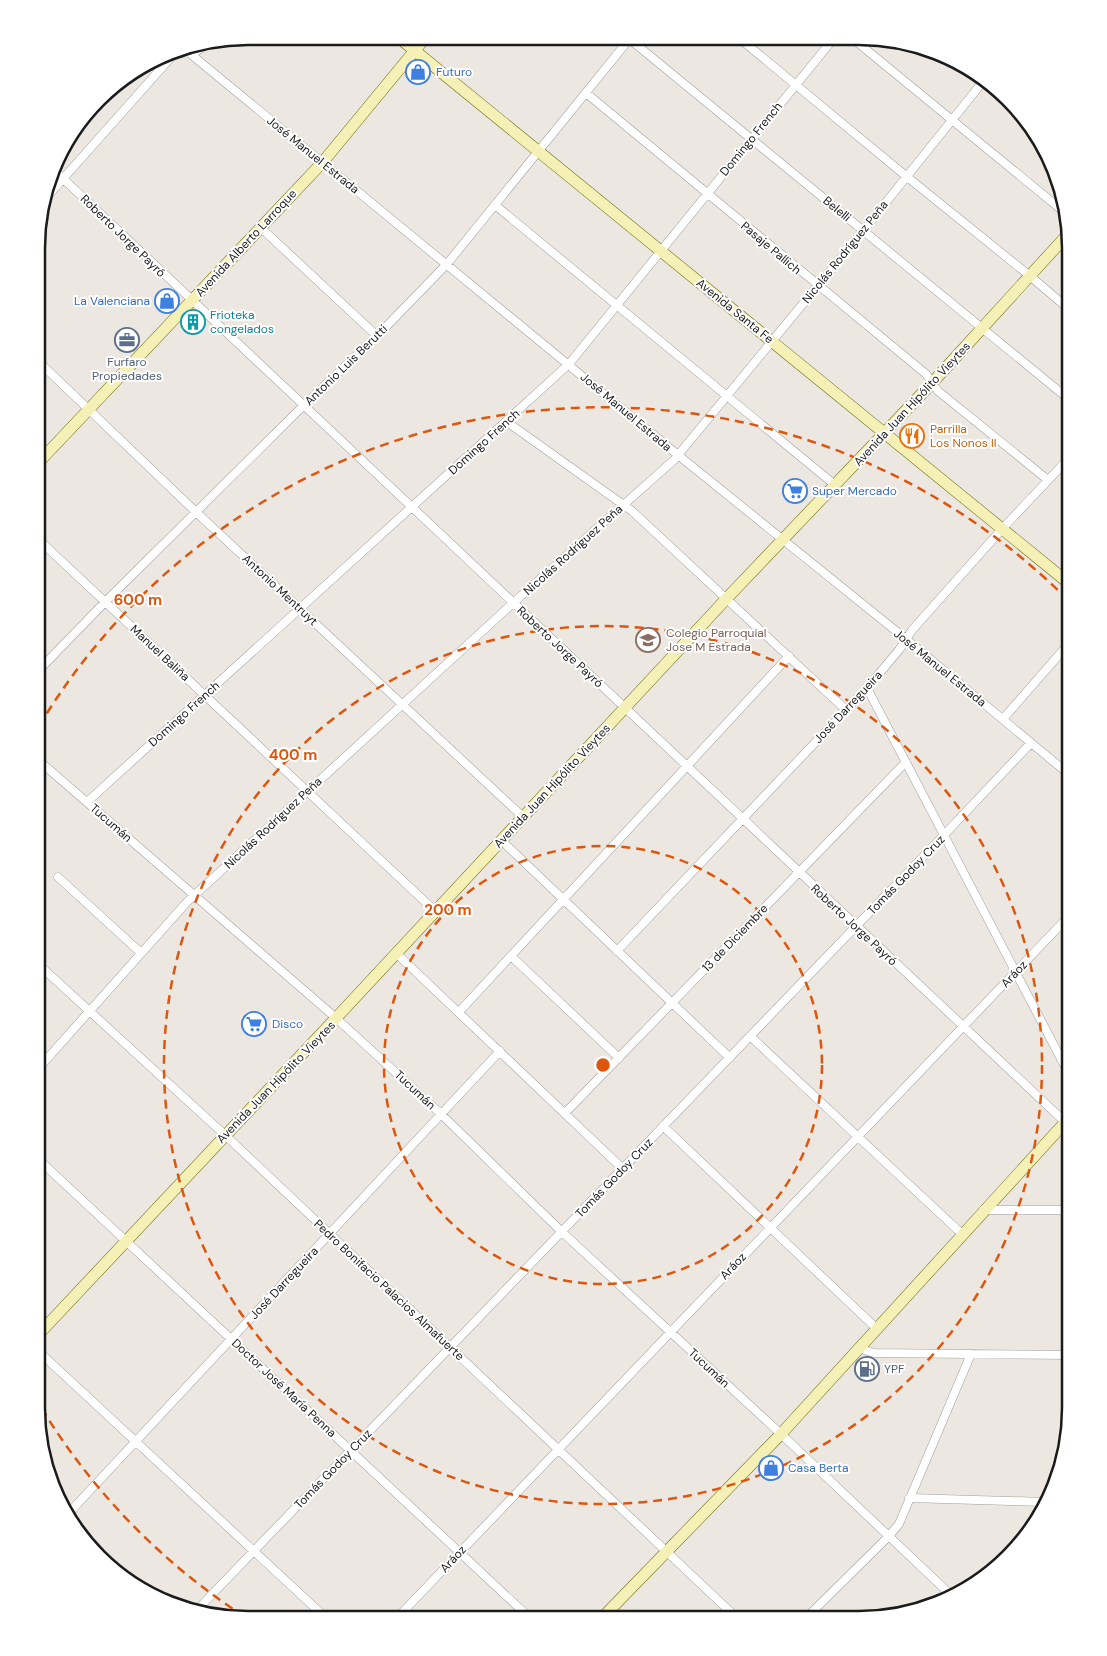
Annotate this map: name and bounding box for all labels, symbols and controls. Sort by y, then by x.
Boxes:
shop icon: Futuro [405,59,431,85]
place label: Futuro [436,64,472,80]
street label: Domingo French [716,99,786,179]
street label: José Manuel Estrada [263,113,363,197]
street label: Avenida Alberto Larroque [192,186,300,300]
street label: Roberto Jorge Payró [77,191,169,281]
street label: Belelli [820,193,854,225]
street label: Nicolás Rodríguez Peña [798,197,892,307]
street label: Pasaje Pallich [738,218,805,278]
street label: Avenida Santa Fe [693,275,777,347]
shop icon: La Valenciana [154,288,180,314]
place label: La Valenciana [74,293,150,309]
place label: Frioteka congelados [210,307,274,337]
building icon: Frioteka congelados [180,309,206,335]
street label: Antonio Luis Berutti [301,321,391,409]
office icon: Furfaro Propiedades [114,327,140,353]
street label: Avenida Juan Hipólito Vieytes [850,338,974,470]
place label: Furfaro Propiedades [92,354,162,384]
street label: José Manuel Estrada [577,369,675,455]
street label: Domingo French [445,406,523,478]
place label: Parrilla Los Nonos ll [930,421,996,451]
restaurant icon: Parrilla Los Nonos ll [899,423,925,449]
supermarket icon: Super Mercado [782,478,808,504]
place label: Super Mercado [812,483,897,499]
street label: Nicolás Rodríguez Peña [520,501,626,599]
street label: Antonio Mentruyt [239,551,321,629]
text: 600 m [114,590,162,610]
street label: Roberto Jorge Payró [513,603,607,691]
street label: Manuel Baliña [127,621,193,685]
place label: Colegio Parroquial Jose M Estrada [666,625,767,655]
street label: José Manuel Estrada [890,626,990,710]
school or university icon: Colegio Parroquial Jose M Estrada [635,627,661,653]
street label: José Darregueira [810,667,886,747]
street label: Domingo French [145,678,223,750]
street label: Avenida Juan Hipólito Vieytes [490,720,614,852]
text: 400 m [269,745,317,765]
street label: Nicolás Rodríguez Peña [221,773,325,873]
street label: Tucumán [87,800,136,846]
street label: Tomás Godoy Cruz [864,832,948,918]
street label: Roberto Jorge Payró [807,881,901,969]
text: 200 m [424,900,472,920]
street label: 13 de Diciembre [699,900,772,975]
street label: Aráoz [997,957,1031,991]
supermarket icon: Disco [241,1011,267,1037]
place label: Disco [272,1016,303,1032]
street label: Avenida Juan Hipólito Vieytes [213,1017,339,1147]
centre of rings [594,1056,612,1074]
street label: Tucumán [391,1067,439,1113]
street label: Tomás Godoy Cruz [572,1135,656,1221]
street label: Pedro Bonifacio Palacios Almafuerte [310,1216,468,1364]
street label: José Darregueira [246,1243,322,1323]
street label: Aráoz [716,1249,750,1283]
street label: Doctor José María Penna [228,1335,340,1441]
street label: Tucumán [685,1345,733,1391]
fuel station icon: YPF [854,1356,880,1382]
place label: YPF [884,1361,905,1377]
street label: Tomás Godoy Cruz [291,1426,375,1512]
shop icon: Casa Berta [758,1455,784,1481]
place label: Casa Berta [788,1460,849,1476]
street label: Aráoz [436,1542,470,1576]

